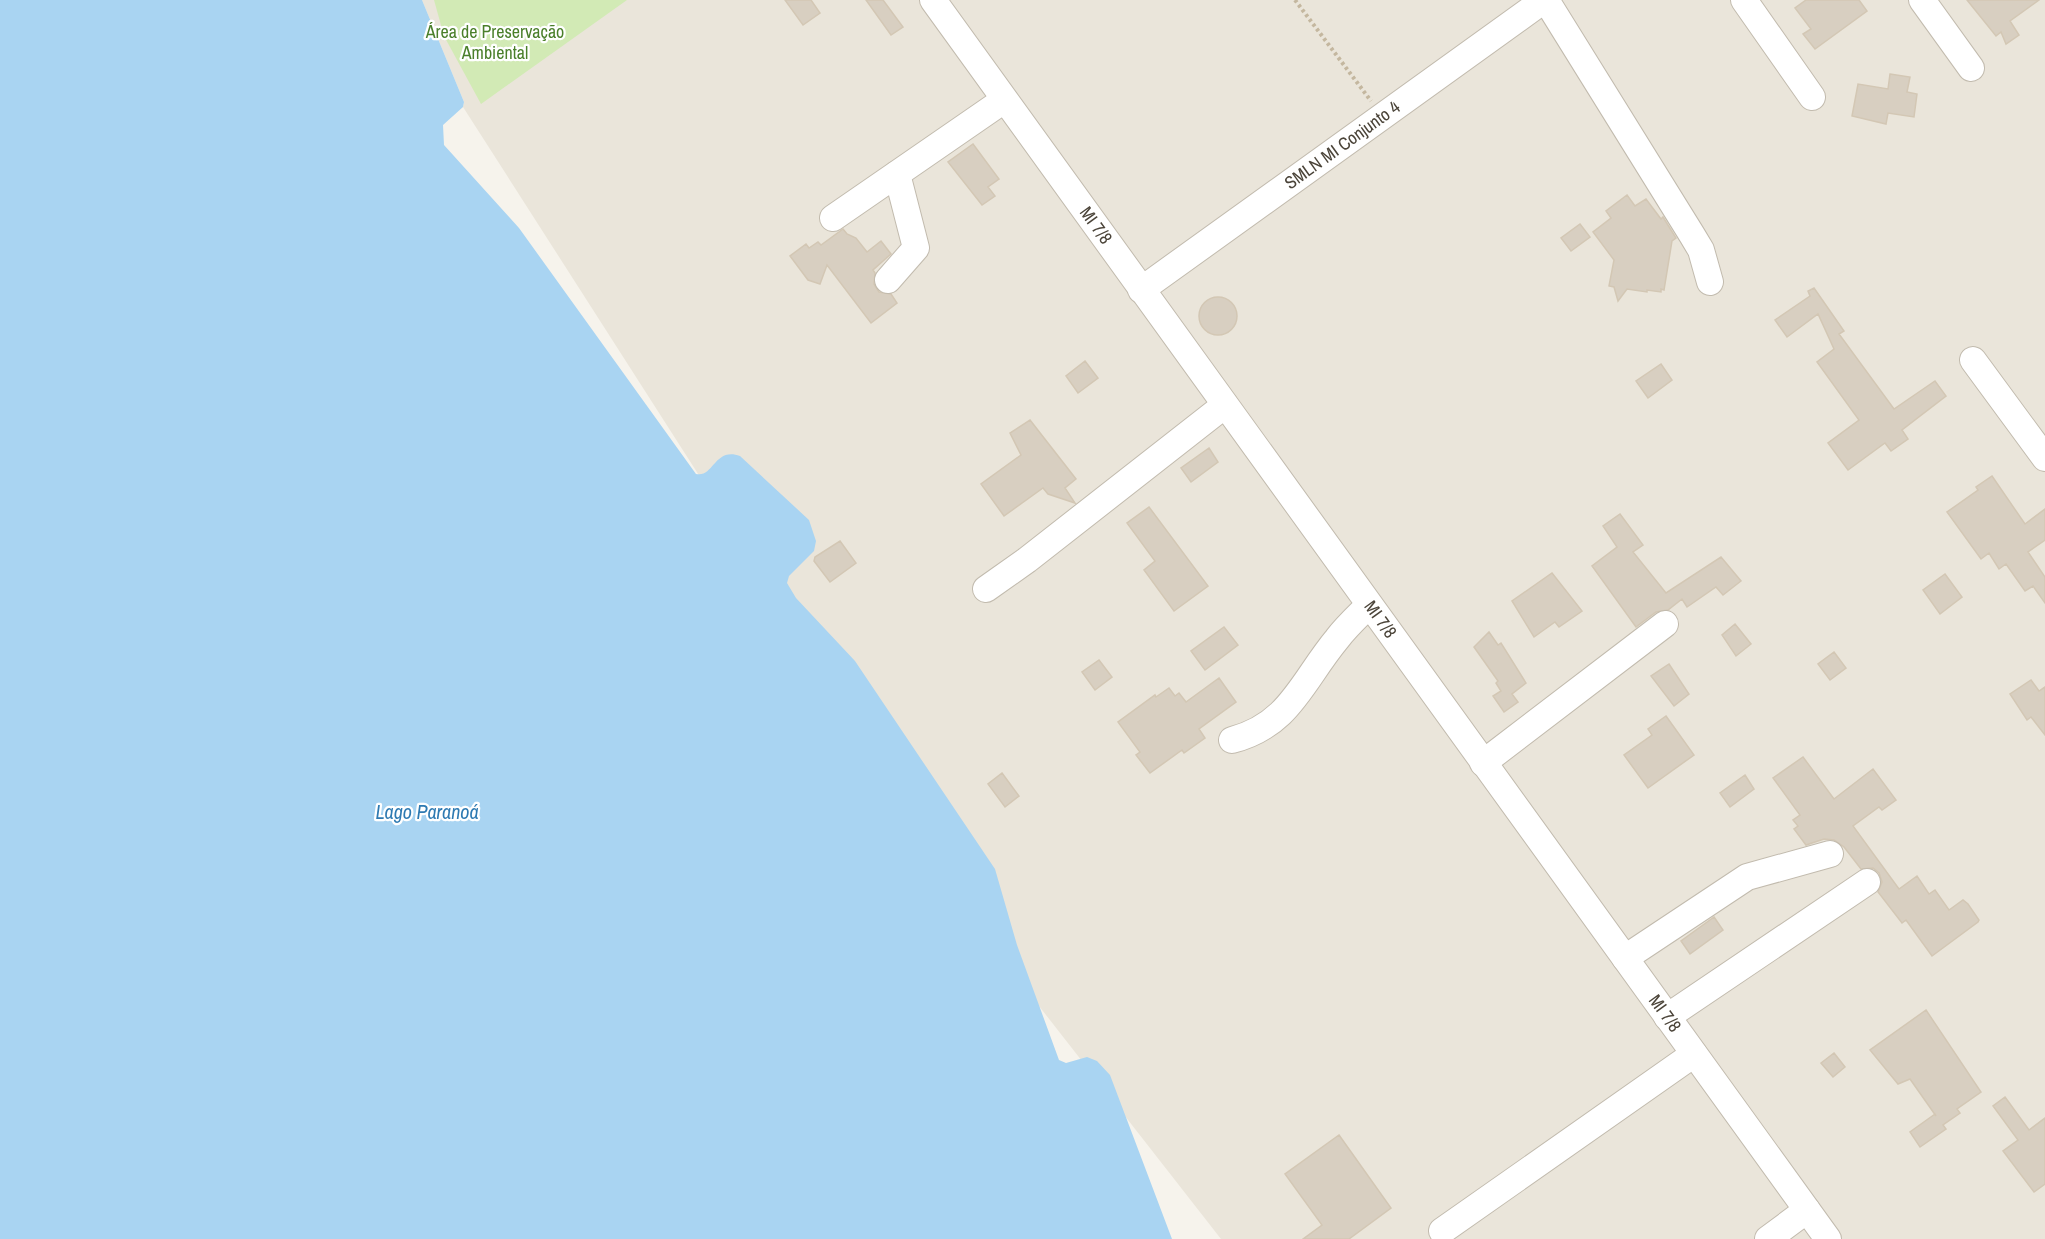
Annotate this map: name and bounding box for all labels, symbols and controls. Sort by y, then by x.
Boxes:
park label: Área de Preservação Ambiental [425,19,564,65]
street label: SMLN MI Conjunto 4 [1279,95,1405,195]
street label: MI 7/8 [1074,201,1118,249]
street label: MI 7/8 [1359,595,1403,643]
water label: Lago Paranoá [375,798,479,825]
street label: MI 7/8 [1643,989,1688,1037]

